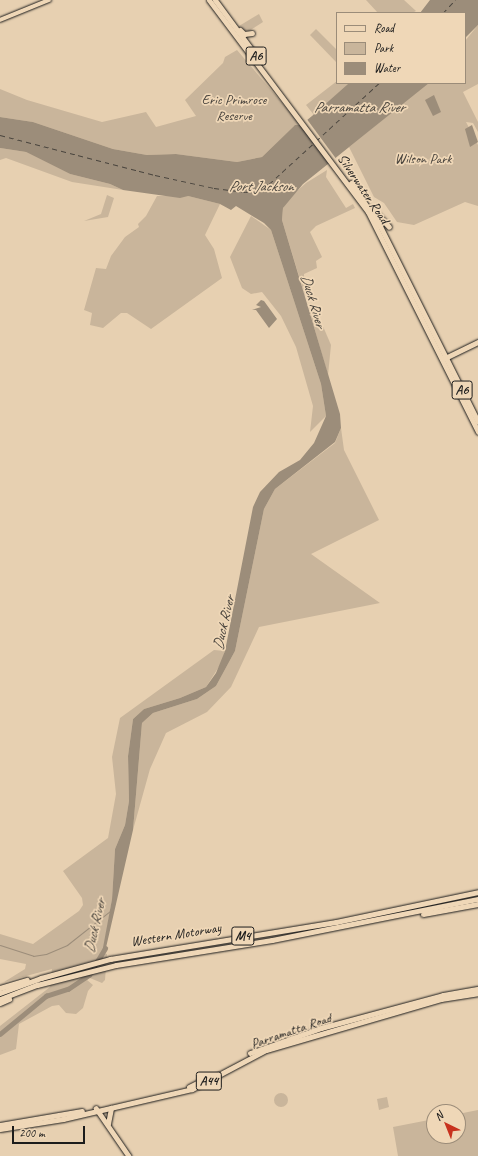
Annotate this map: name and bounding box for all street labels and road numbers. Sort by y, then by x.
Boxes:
road number: A6 [245,45,267,67]
street label: Silverwater Road [334,151,392,227]
road number: A6 [451,379,473,401]
street label: Western Motorway [130,920,222,950]
road number: M4 [231,925,255,947]
street label: Parramatta Road [249,1009,333,1053]
road number: A44 [195,1070,223,1092]

